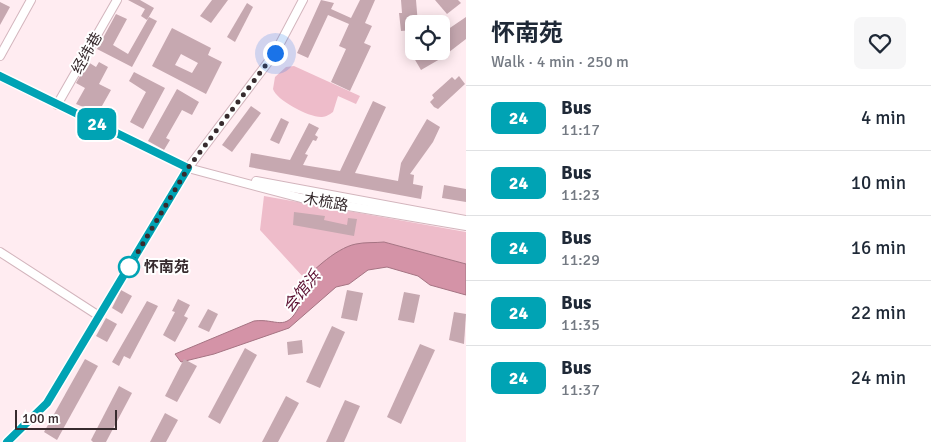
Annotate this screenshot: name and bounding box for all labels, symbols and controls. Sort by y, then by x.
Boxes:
map controls [405,15,450,60]
button: locate [405,15,450,60]
button: heart [854,17,906,69]
text: 怀南苑 [491,18,563,48]
street label: 经纬巷 [68,29,106,77]
your location [263,41,288,66]
text: Walk · 4 min · 250 m [491,52,629,72]
text: Bus [561,96,592,120]
text: 4 min [861,106,906,130]
text: 24 [509,107,528,129]
line badge: 24 [74,108,120,140]
text: 24 [87,113,107,135]
text: 11:17 [561,120,600,140]
text: Bus [561,161,592,185]
text: 10 min [851,171,906,195]
text: 24 [509,172,528,194]
text: 11:23 [561,185,600,205]
street label: 木梳路 [302,189,350,215]
text: Bus [561,226,592,250]
text: 16 min [851,236,906,260]
text: 24 [509,237,528,259]
text: 11:29 [561,250,600,270]
marker: 怀南苑 [118,256,140,278]
place label: 怀南苑 [144,258,189,276]
water label: 会馆浜 [279,265,326,316]
text: Bus [561,291,592,315]
text: 22 min [851,301,906,325]
text: 24 [509,302,528,324]
text: 11:35 [561,315,600,335]
text: Bus [561,356,592,380]
text: 24 min [851,366,906,390]
text: 24 [509,367,528,389]
text: 11:37 [561,380,600,400]
scale bar [15,407,118,430]
text: 100 m [22,410,59,427]

